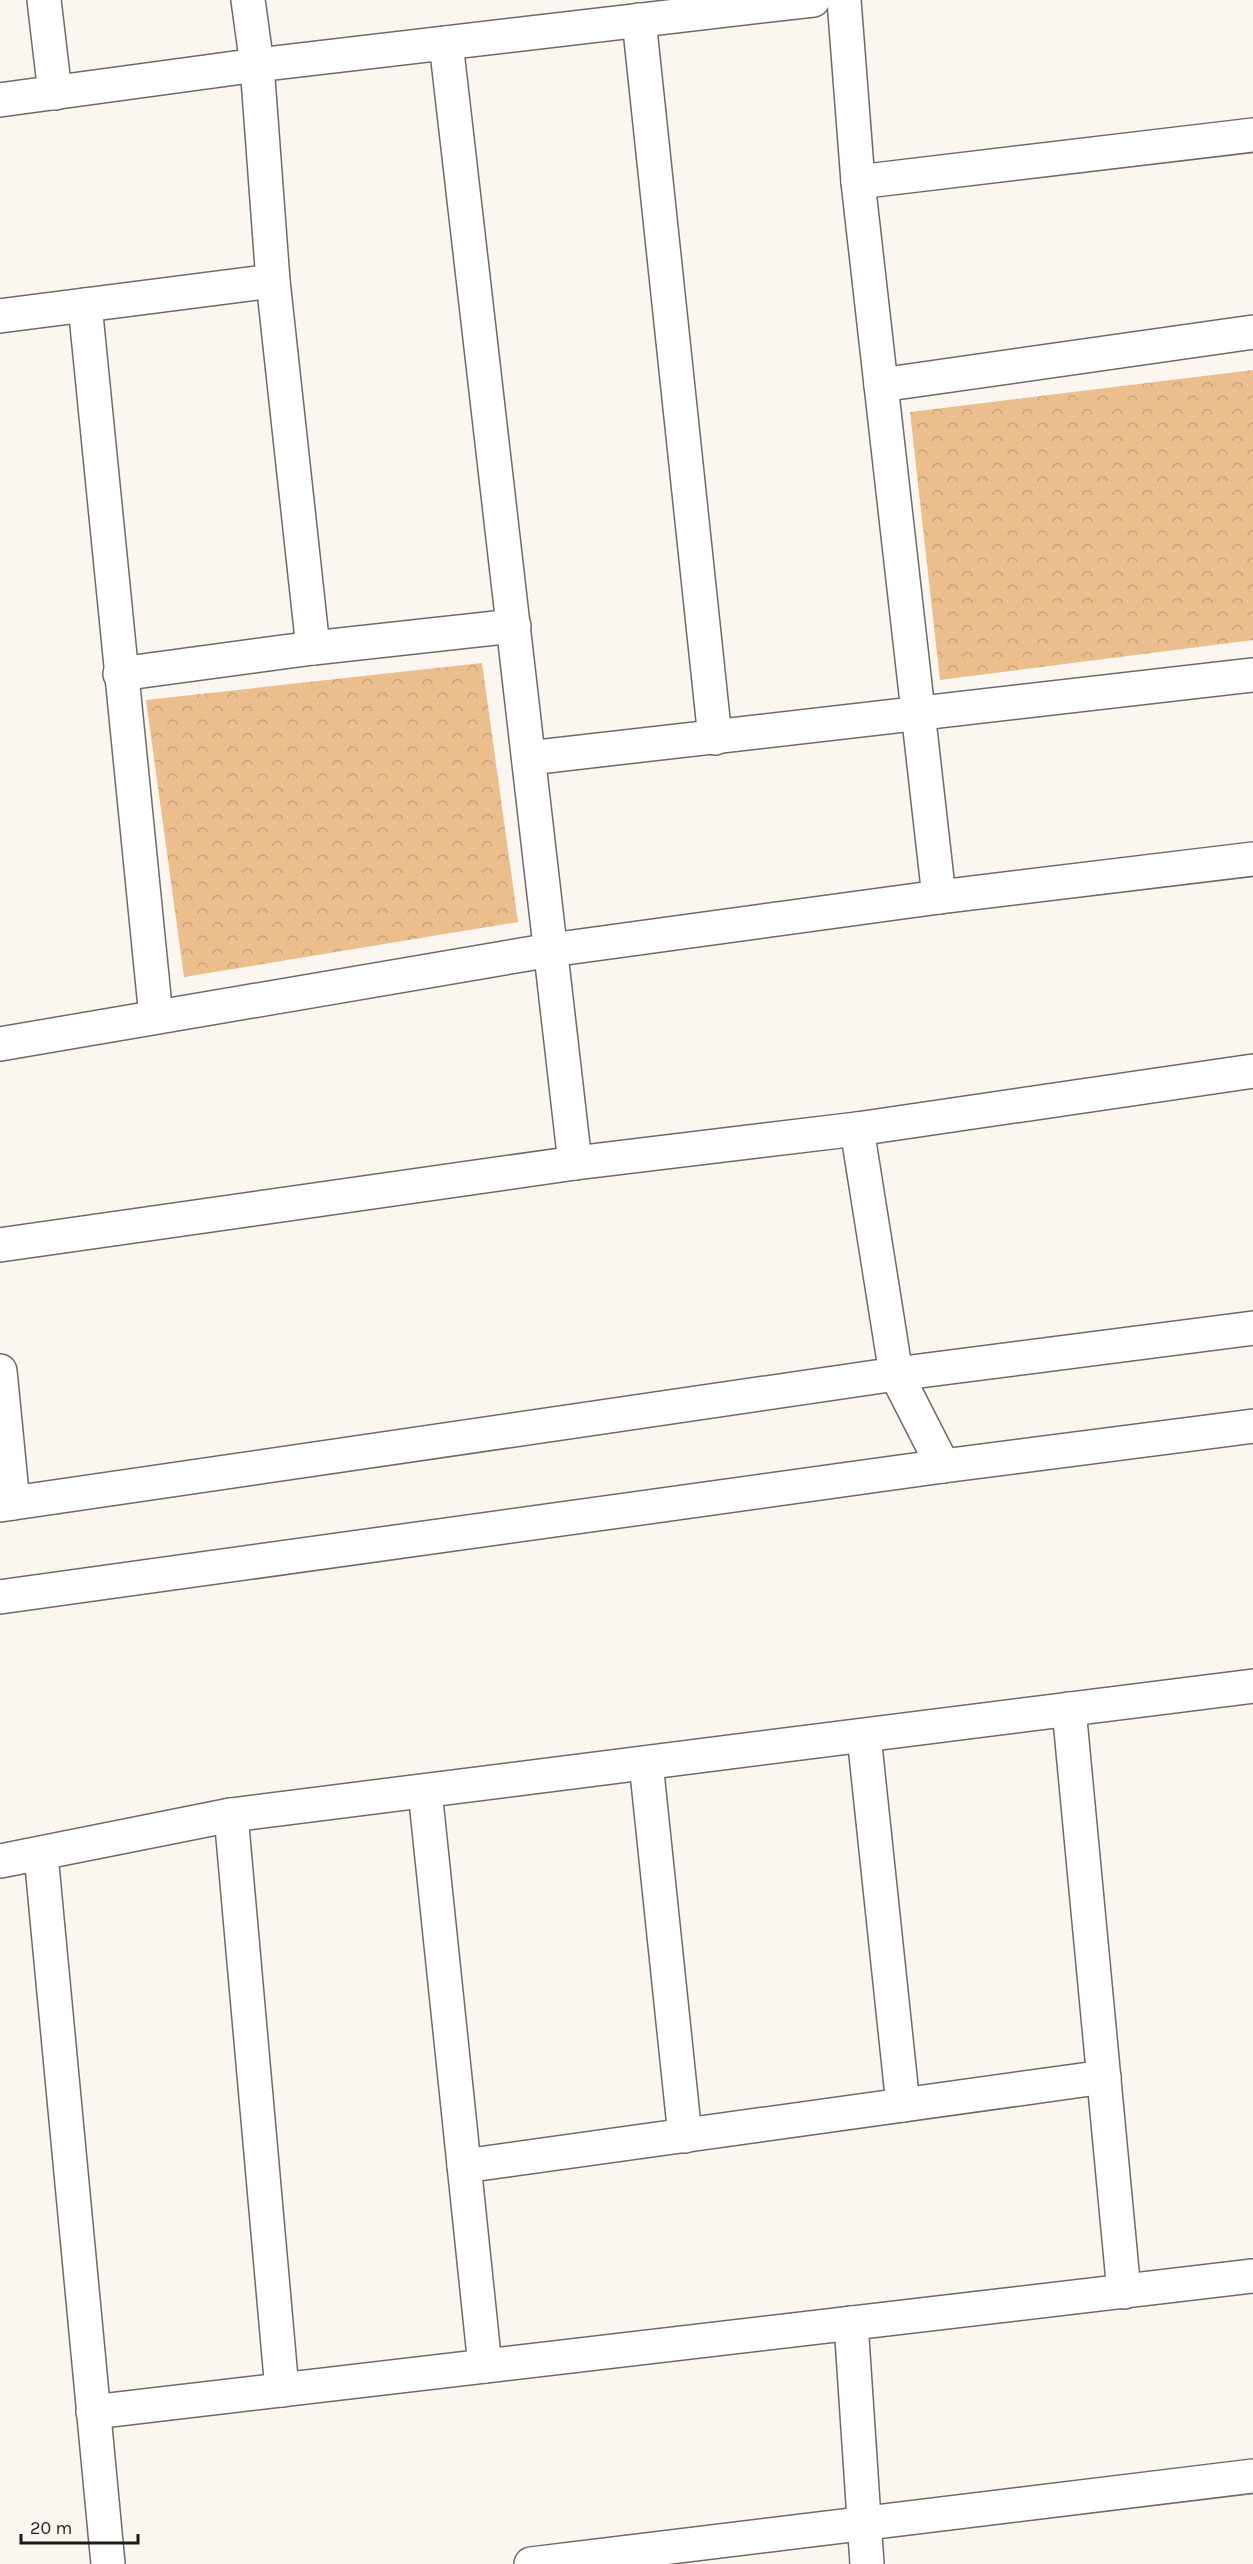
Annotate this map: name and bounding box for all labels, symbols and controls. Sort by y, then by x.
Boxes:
scale bar [21,2507,138,2545]
text: 20 m [30,2517,72,2539]

